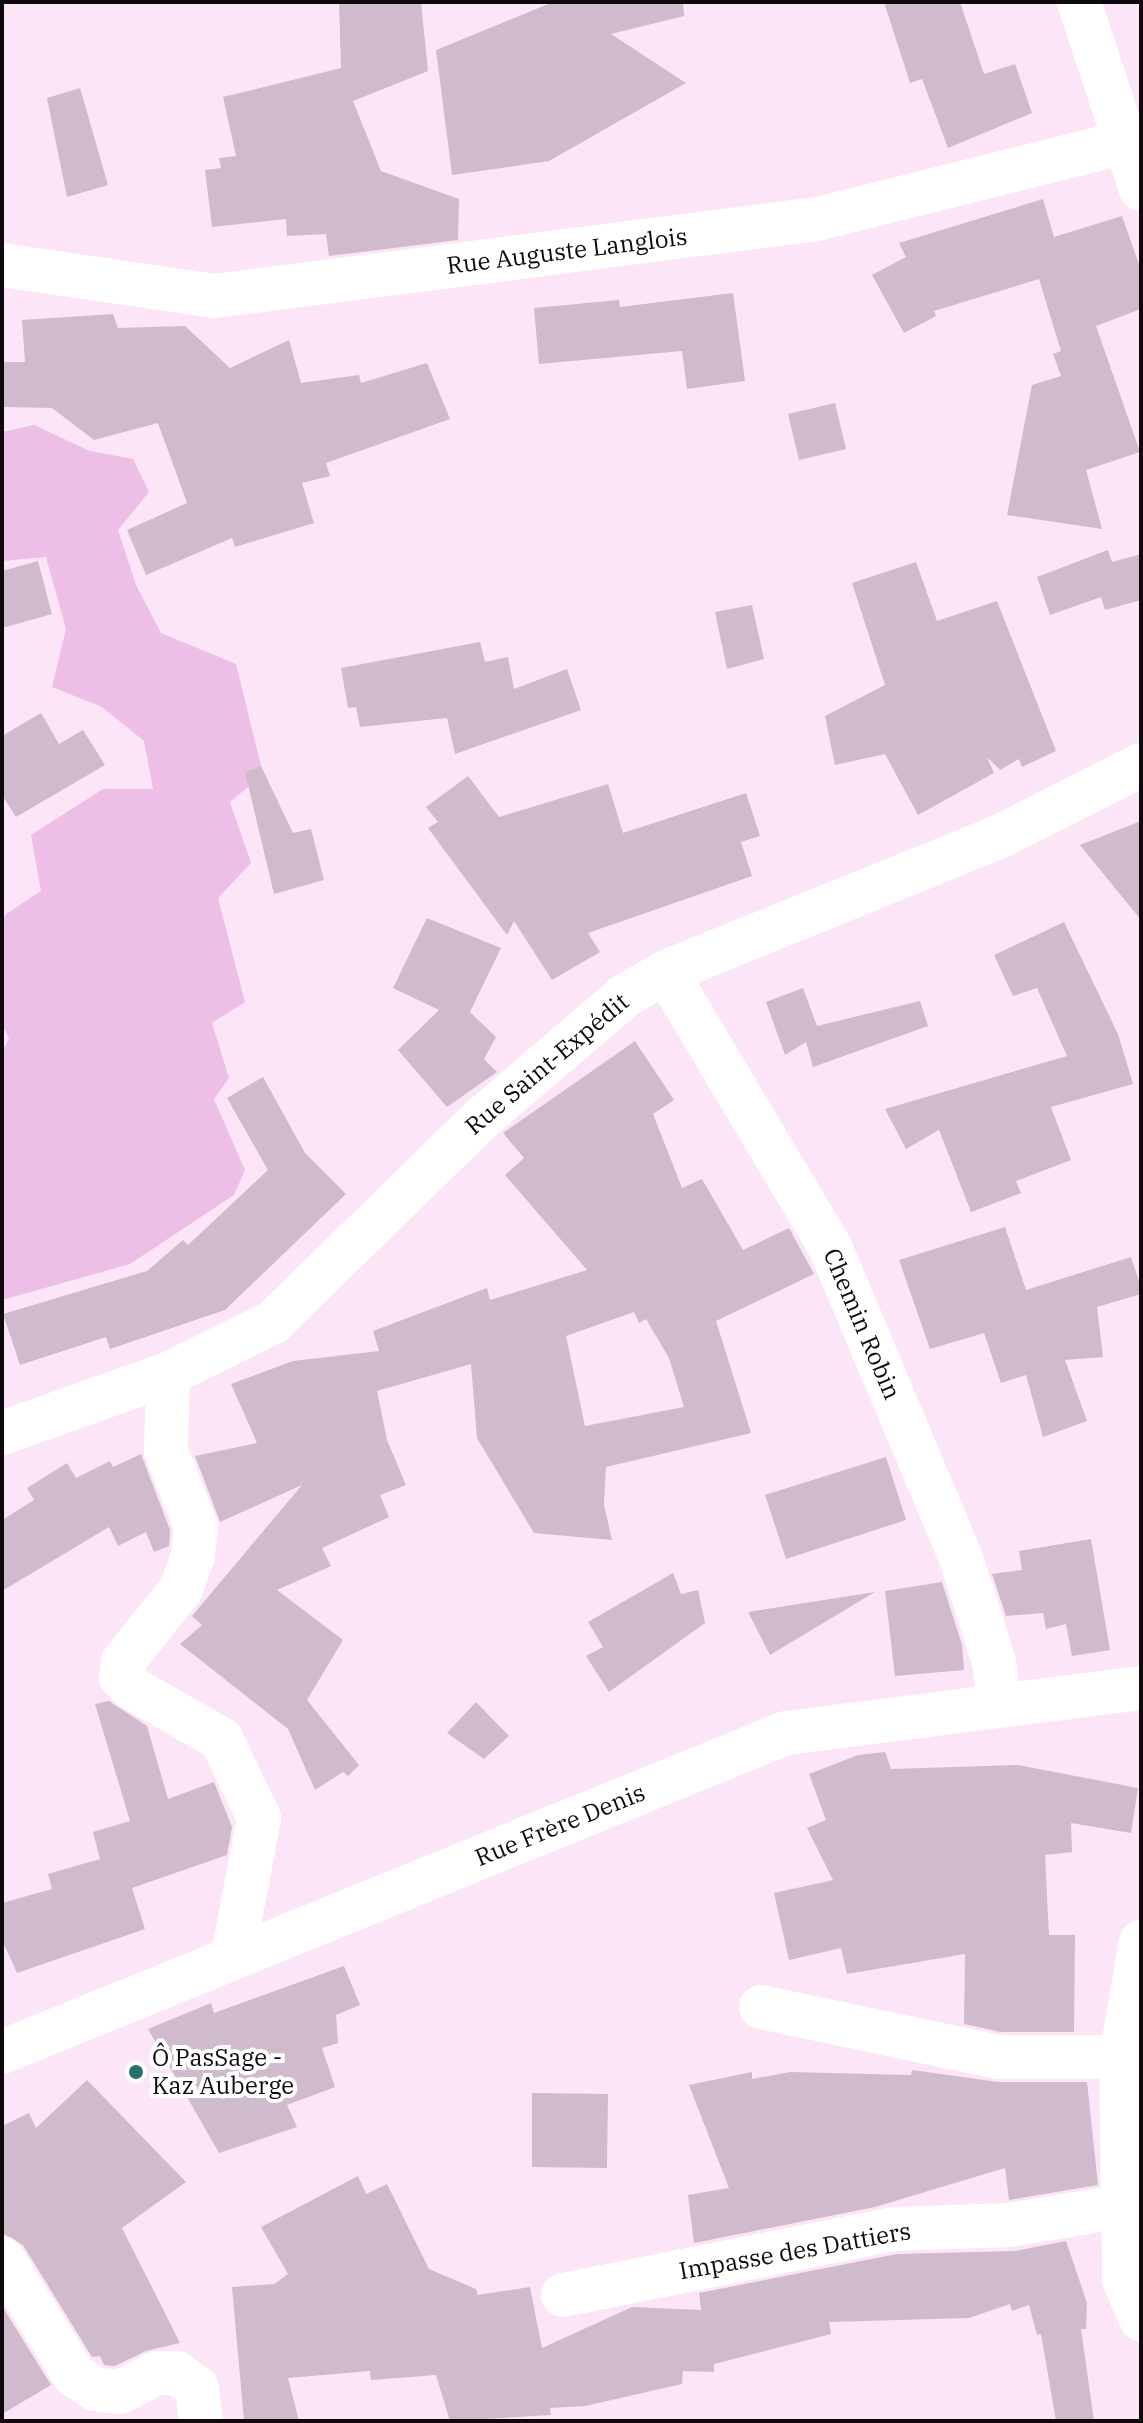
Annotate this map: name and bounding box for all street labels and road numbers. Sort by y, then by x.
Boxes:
street label: Rue Auguste Langlois [445,222,689,280]
street label: Rue Saint-Expédit [459,987,635,1141]
street label: Chemin Robin [817,1244,907,1404]
street label: Rue Frère Denis [471,1778,649,1872]
street label: Impasse des Dattiers [677,2216,913,2286]

